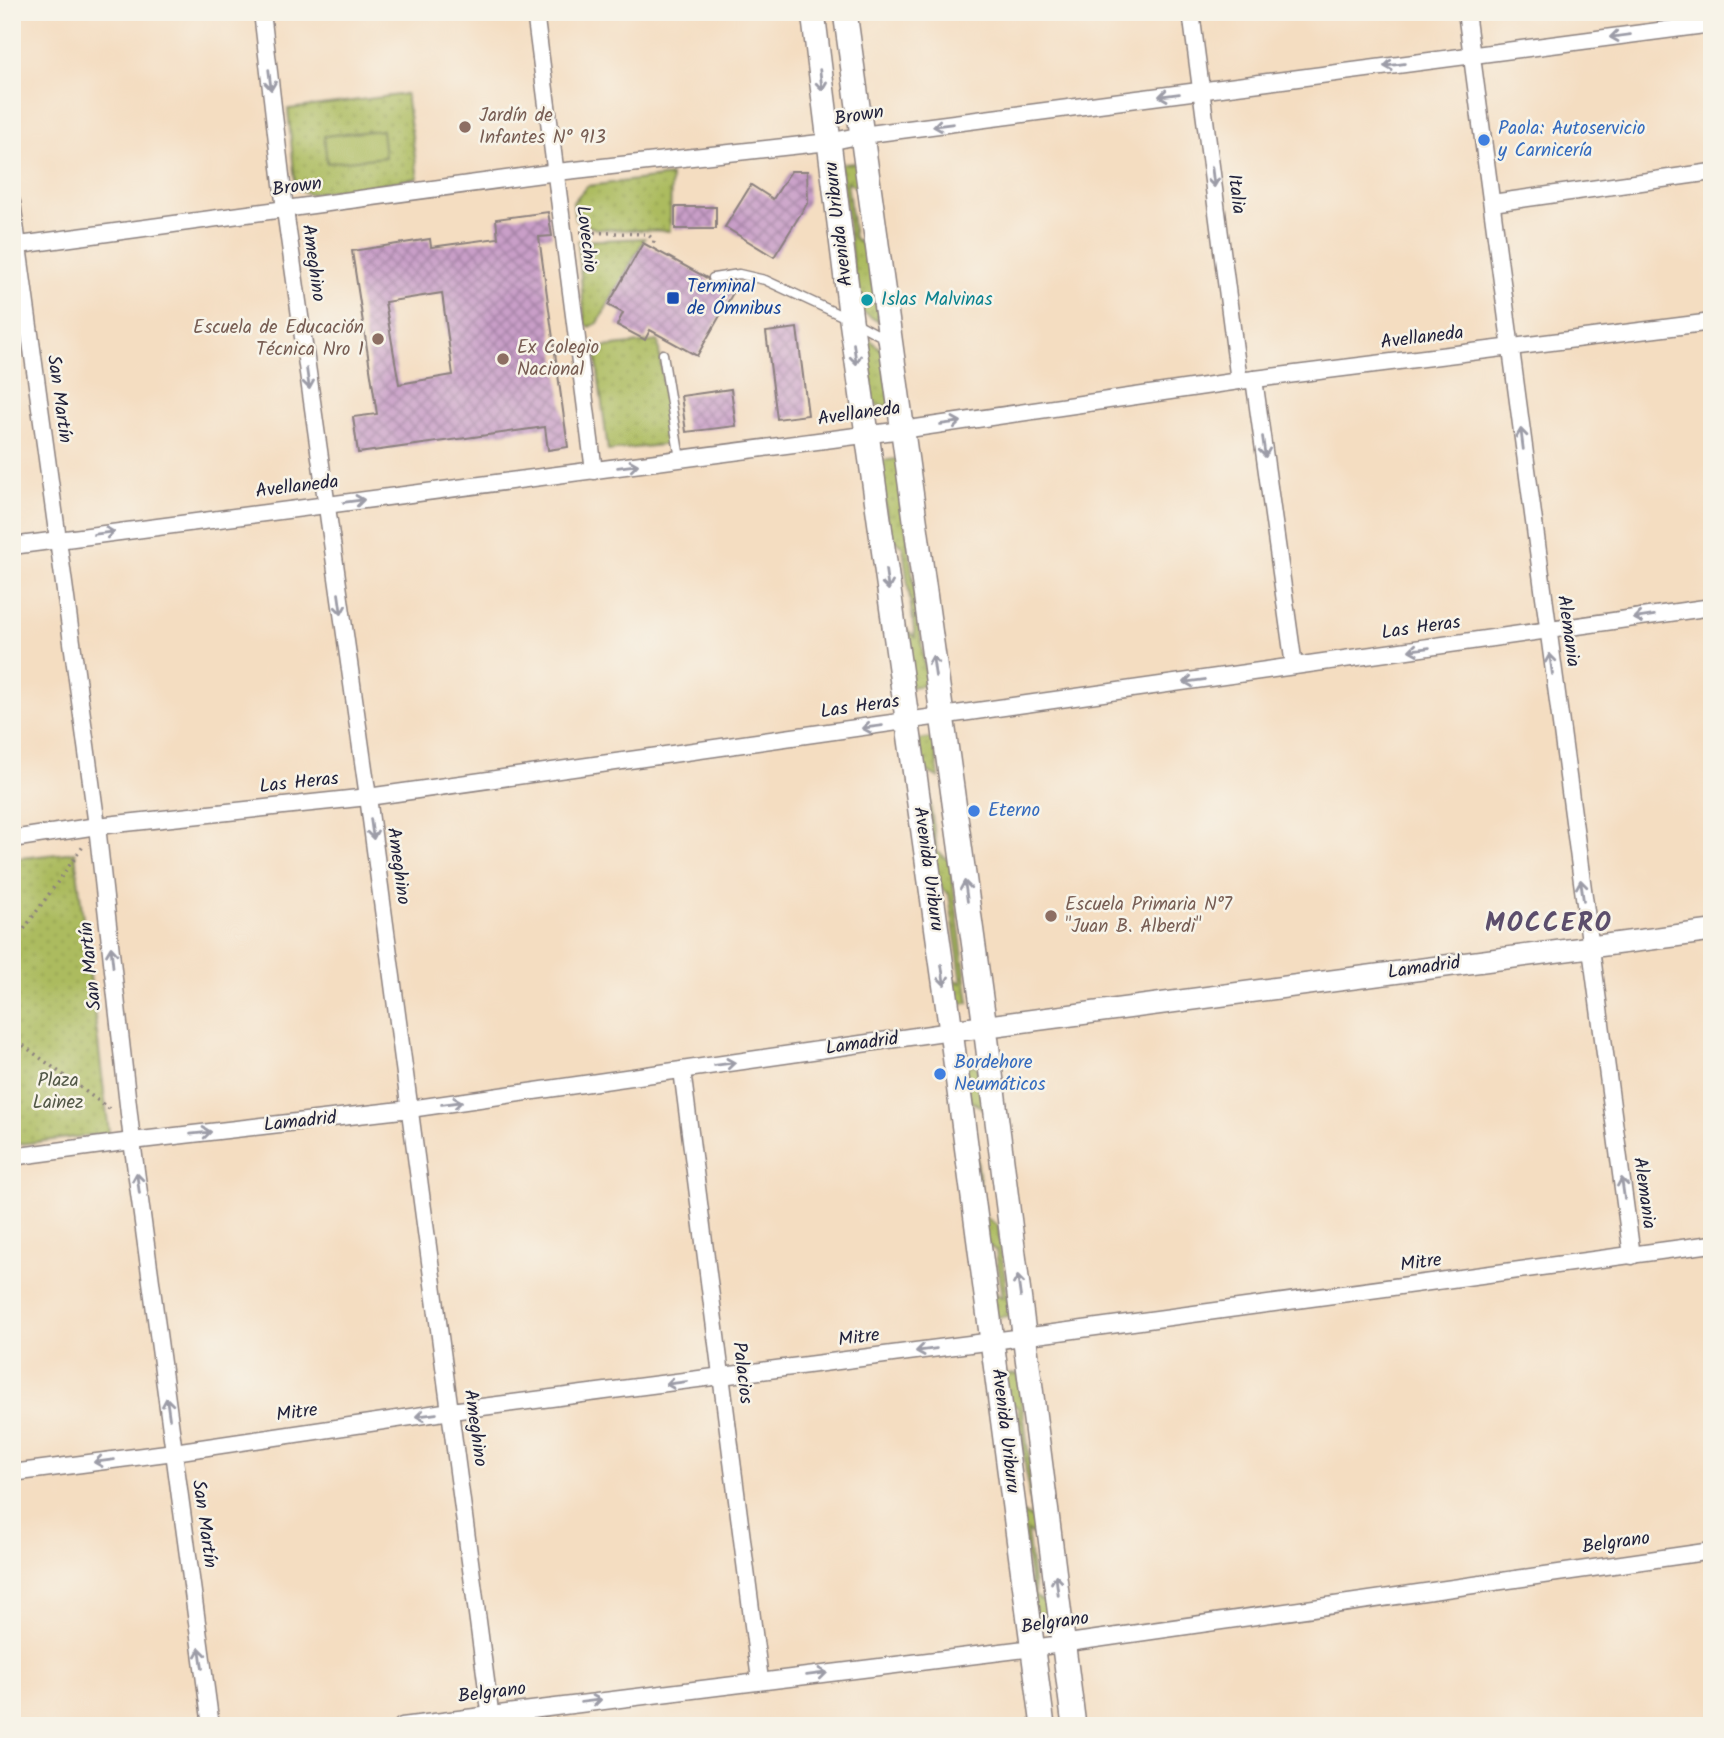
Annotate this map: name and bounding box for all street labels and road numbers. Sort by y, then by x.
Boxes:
street label: Brown [832,97,886,135]
street label: Avenida Uriburu [816,160,862,288]
street label: Brown [270,169,324,205]
street label: Italia [1219,172,1253,216]
street label: Lovechio [567,204,605,274]
street label: Ameghino [293,222,333,304]
street label: Avellaneda [1379,318,1465,358]
street label: San Martín [38,353,80,445]
street label: Avellaneda [816,393,902,435]
street label: Avellaneda [254,467,340,507]
street label: Alemania [1548,593,1588,669]
street label: Las Heras [1380,608,1462,648]
street label: Las Heras [819,687,901,727]
street label: Las Heras [258,764,340,802]
street label: Avenida Uriburu [904,805,952,933]
street label: Ameghino [378,825,418,907]
street label: San Martín [71,920,111,1012]
street label: Lamadrid [1386,948,1463,988]
street label: Lamadrid [824,1024,901,1064]
street label: Lamadrid [262,1103,338,1141]
street label: Alemania [1624,1155,1664,1231]
street label: Mitre [1398,1245,1444,1281]
street label: Mitre [836,1320,882,1356]
street label: Palacios [723,1340,761,1406]
street label: Avenida Uriburu [982,1367,1028,1495]
street label: Ameghino [455,1387,495,1469]
street label: Mitre [274,1395,320,1431]
street label: San Martín [183,1478,225,1570]
street label: Belgrano [1580,1523,1652,1563]
street label: Belgrano [1019,1603,1091,1643]
street label: Belgrano [456,1674,528,1712]

